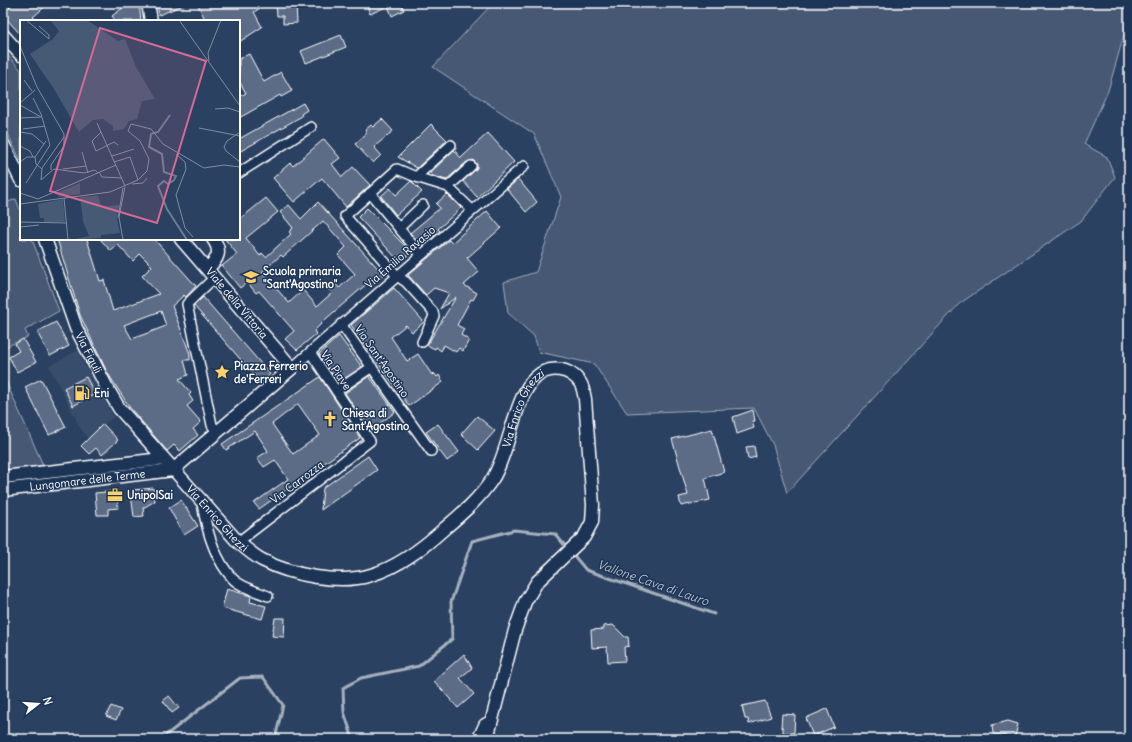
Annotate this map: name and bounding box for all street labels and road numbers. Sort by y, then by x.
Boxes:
street label: Via Emilio Ravasio [362,223,438,291]
street label: Viale della Vittoria [203,264,271,342]
street label: Via Sant'Agostino [352,322,412,400]
street label: Via Figuli [72,330,105,376]
street label: Via Piave [318,347,354,393]
street label: Via Enrico Ghezzi [499,366,546,449]
street label: Via Carrozza [267,457,327,507]
street label: Lungomare delle Terme [29,466,146,494]
street label: Via Enrico Ghezzi [184,482,251,555]

